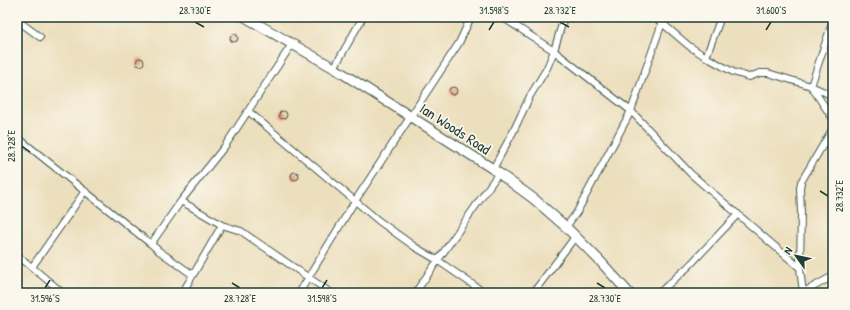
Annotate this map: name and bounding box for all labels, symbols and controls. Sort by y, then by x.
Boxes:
text: 28.730°E [179,4,211,17]
text: 31.598°S [479,4,509,17]
text: 28.732°E [544,4,577,17]
text: 31.600°S [756,4,786,17]
street label: Ian Woods Road [416,98,495,159]
text: 28.728°E [5,129,18,162]
text: 28.732°E [833,179,846,212]
north arrow [776,236,816,276]
text: N [780,244,795,257]
text: 31.596°S [30,292,60,305]
text: 28.728°E [224,292,257,305]
text: 31.598°S [307,292,337,305]
text: 28.730°E [589,292,621,305]

